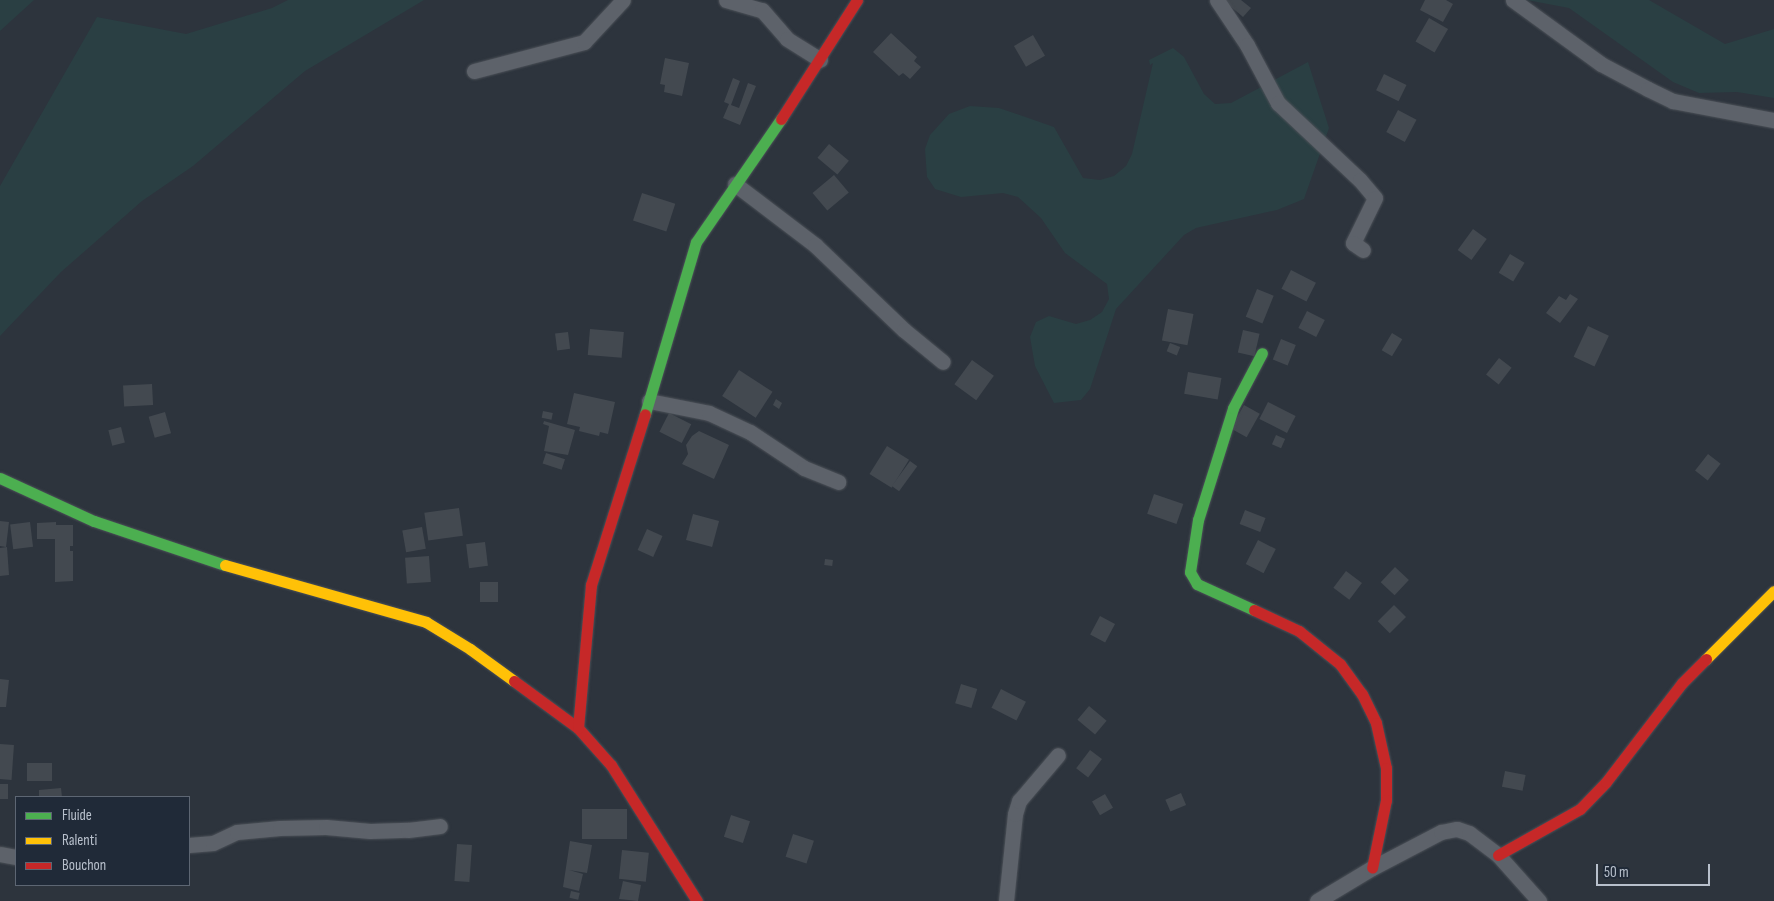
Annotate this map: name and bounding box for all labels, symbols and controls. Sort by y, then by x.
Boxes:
legend [15,796,190,886]
text: Fluide [62,806,92,825]
text: Ralenti [62,831,97,850]
scale bar [1599,854,1713,886]
text: Bouchon [62,856,106,875]
text: 50 m [1604,863,1629,882]

